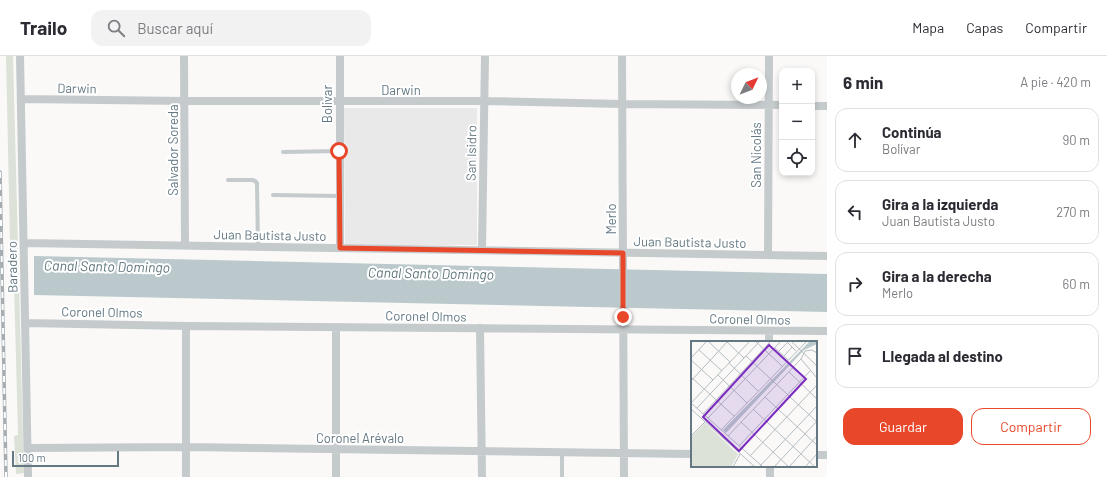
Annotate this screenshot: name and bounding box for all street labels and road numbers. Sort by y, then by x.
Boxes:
street label: Darwin [57,80,97,96]
street label: Darwin [381,82,421,98]
street label: Bolívar [319,85,335,123]
street label: Salvador Soreda [165,104,181,196]
street label: San Nicolás [748,122,764,188]
street label: San Isidro [463,125,479,181]
street label: Merlo [603,203,619,235]
street label: Juan Bautista Justo [213,226,327,244]
street label: Juan Bautista Justo [633,233,747,251]
street label: Baradero [4,241,20,293]
street label: Coronel Olmos [61,303,143,321]
street label: Coronel Olmos [385,307,467,325]
street label: Coronel Olmos [709,310,791,328]
street label: Coronel Arévalo [316,430,404,446]

